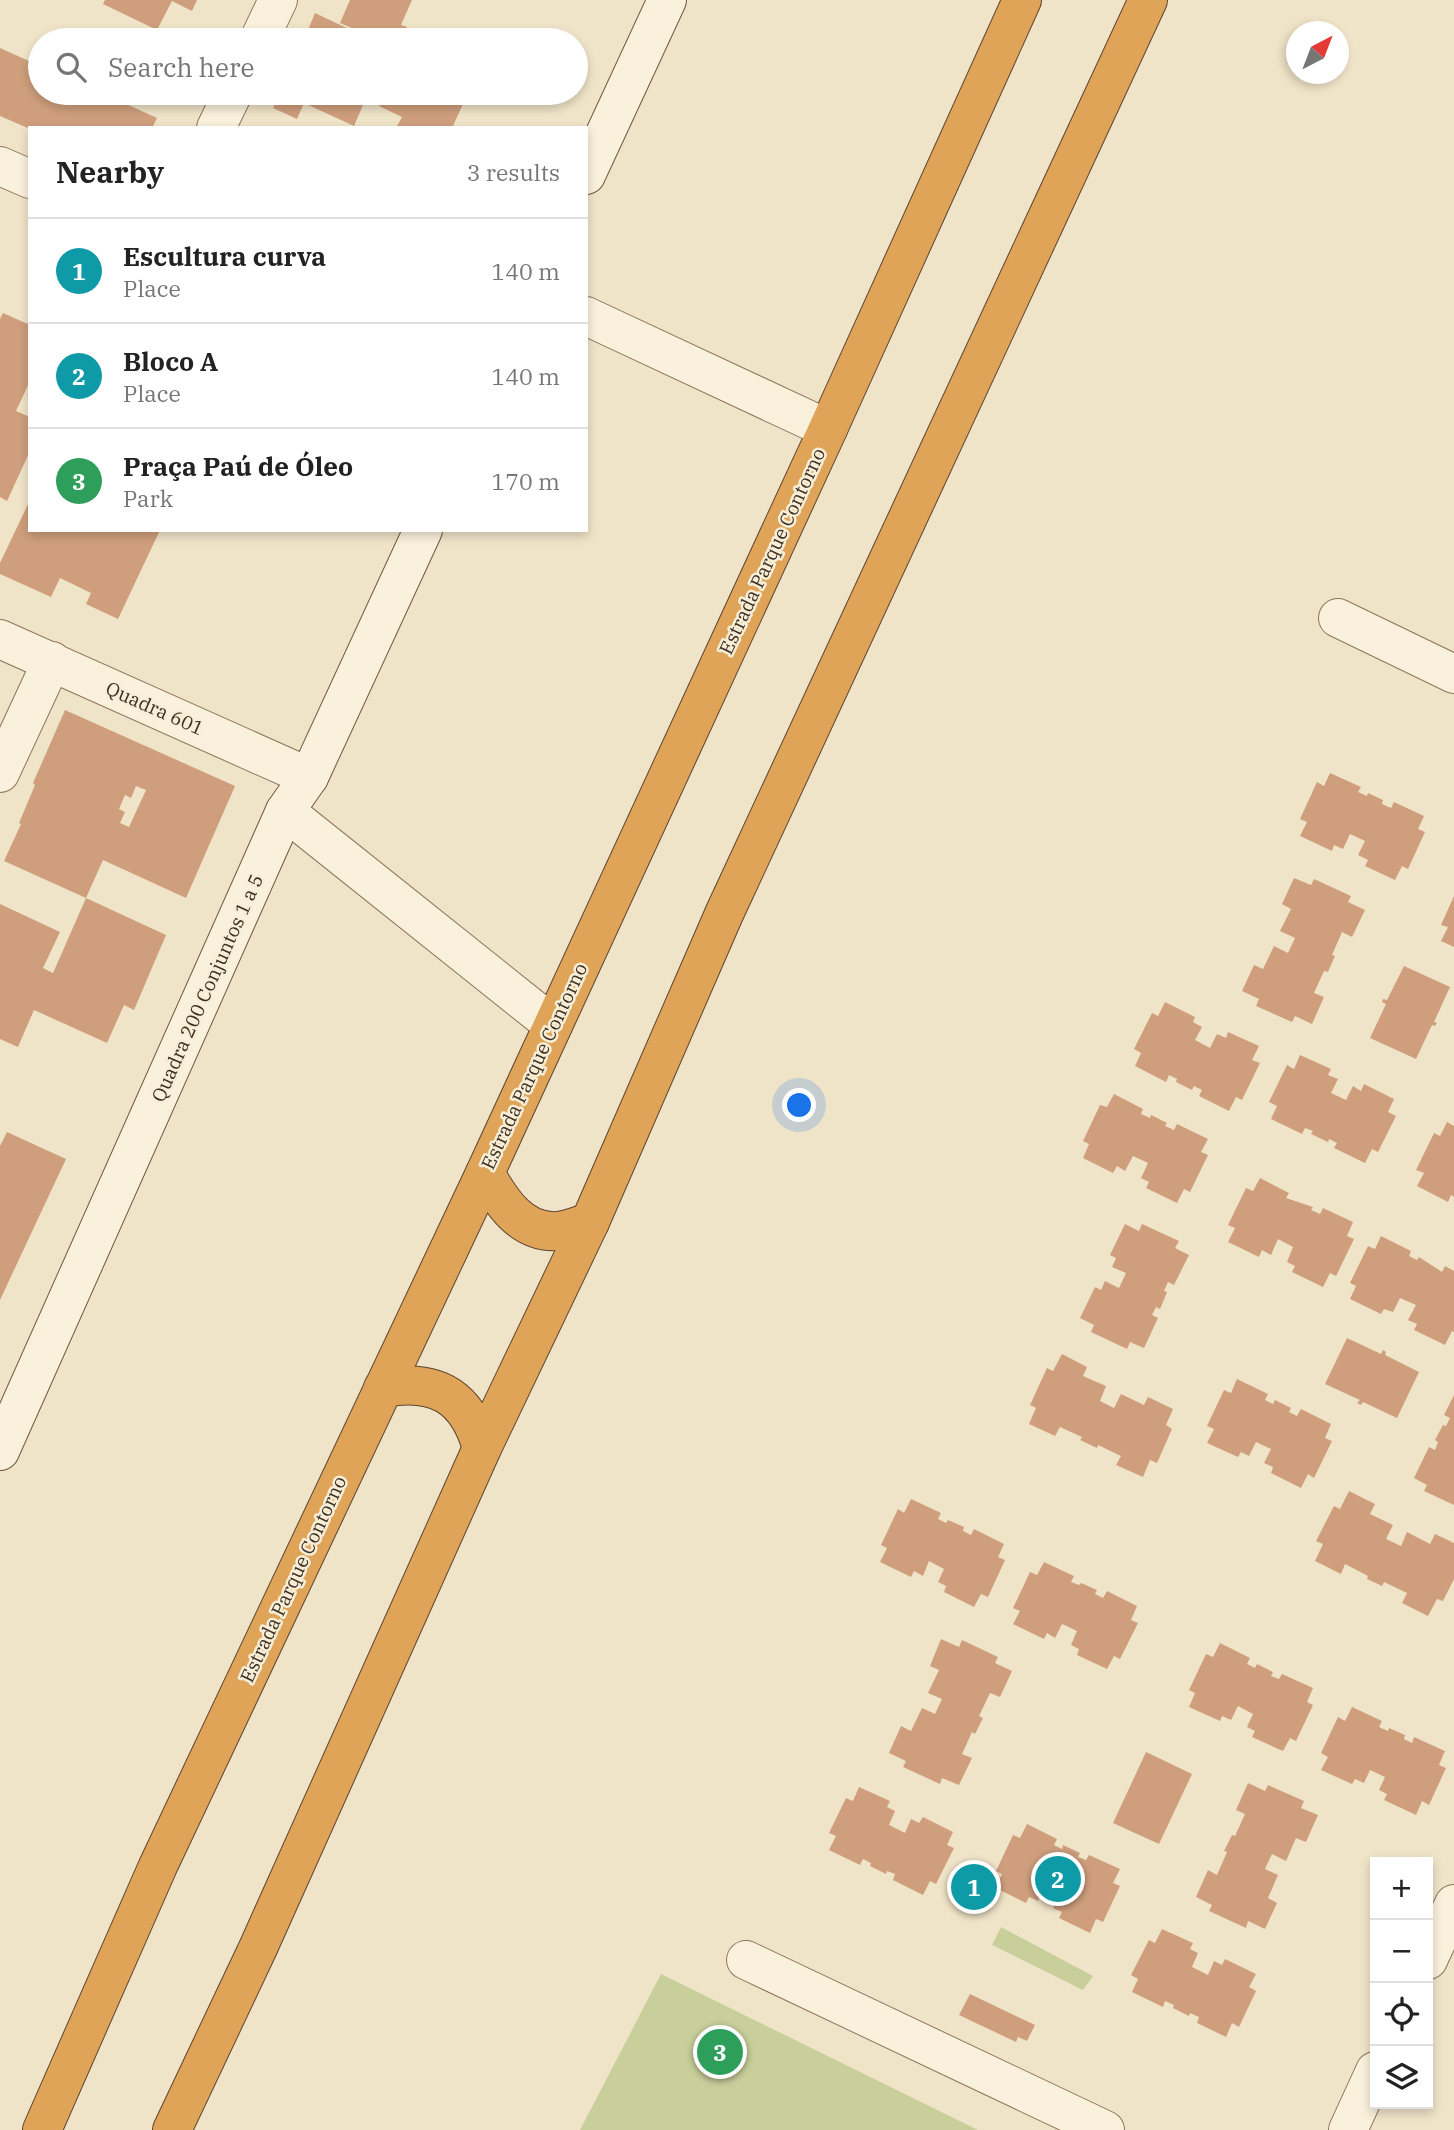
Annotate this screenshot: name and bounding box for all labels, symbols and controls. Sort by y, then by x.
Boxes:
north arrow [1286,21,1349,84]
search box [28,28,588,105]
icon: search [52,48,90,86]
text: Search here [108,50,254,84]
text: Nearby [56,152,164,191]
text: 3 results [467,157,560,187]
text: Escultura curva [123,239,326,273]
text: 1 [72,256,86,286]
text: 140 m [491,256,560,286]
text: Place [123,273,181,303]
text: Bloco A [123,344,218,378]
text: 2 [72,361,86,391]
text: 140 m [491,361,560,391]
text: Place [123,378,181,408]
street label: Estrada Parque Contorno [714,444,830,658]
text: Praça Paú de Óleo [123,449,353,483]
text: 3 [72,466,86,496]
text: 170 m [491,466,560,496]
text: Park [123,483,173,513]
street label: Quadra 601 [102,676,208,740]
street label: Quadra 200 Conjuntos 1 a 5 [146,870,268,1106]
street label: Estrada Parque Contorno [476,959,592,1173]
your location [782,1088,816,1122]
street label: Estrada Parque Contorno [235,1472,351,1686]
pin: 2 [1035,1853,1081,1905]
map controls [1370,1857,1433,2109]
button: + [1370,1857,1433,1920]
pin: 1 [951,1861,997,1913]
button: − [1370,1920,1433,1983]
button: locate [1370,1983,1433,2046]
pin: 3 [697,2026,743,2078]
button: layers [1370,2046,1433,2109]

